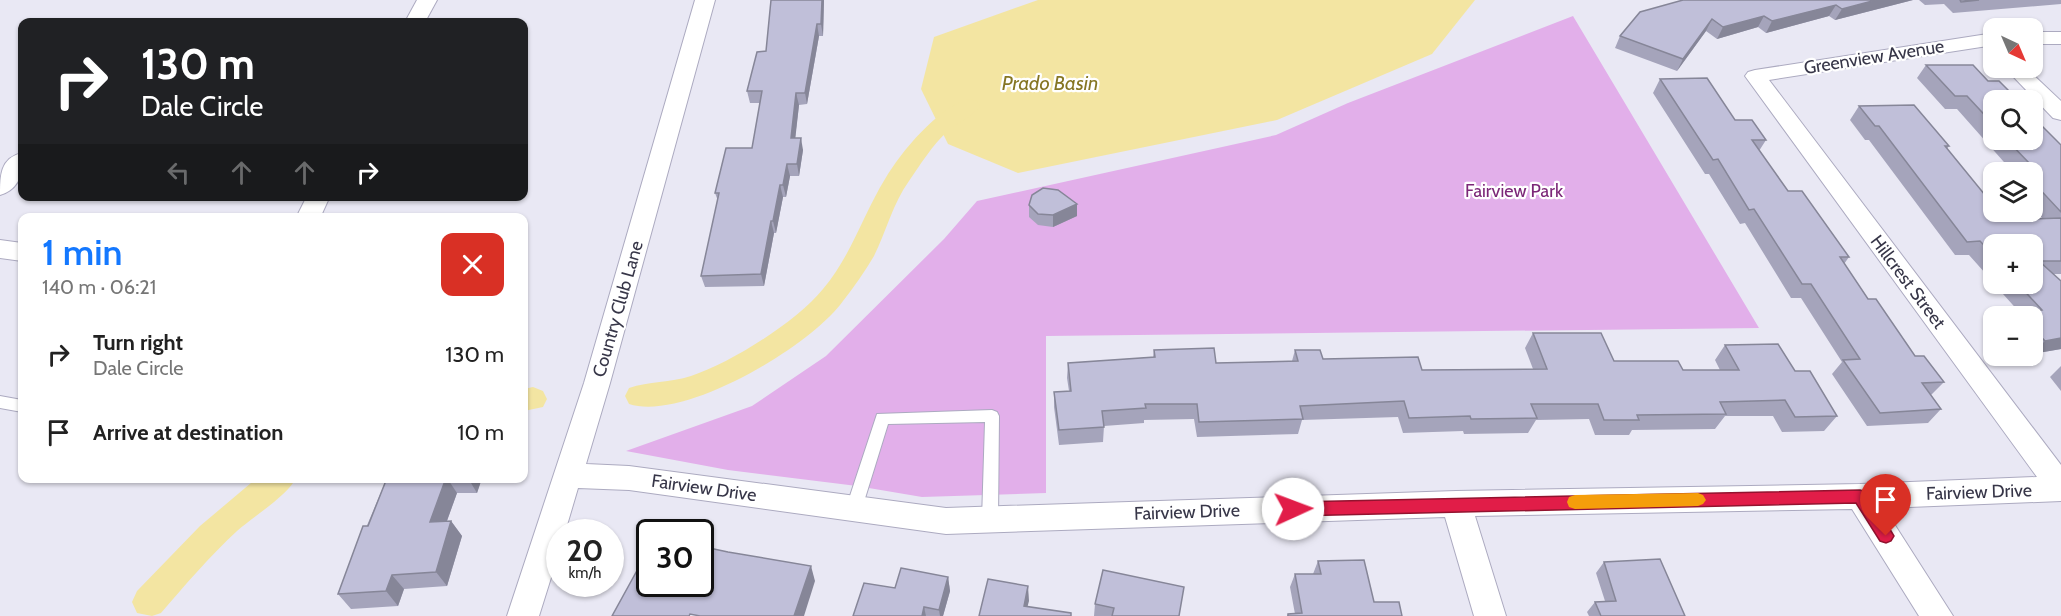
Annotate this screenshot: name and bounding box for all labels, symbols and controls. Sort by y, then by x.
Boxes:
north arrow [1983,18,2043,78]
map controls [1983,18,2043,366]
street label: Greenview Avenue [1802,35,1946,79]
text: 130 m [141,38,255,90]
icon: right [42,42,120,120]
water label: Prado Basin [1002,71,1098,95]
text: Dale Circle [141,90,263,123]
button: search [1983,90,2043,150]
icon: left [162,156,195,189]
icon: ahead [225,156,258,189]
icon: ahead [288,156,321,189]
icon: right [351,156,384,189]
button: layers [1983,162,2043,222]
park label: Fairview Park [1465,180,1564,202]
text: 1 min [42,230,122,274]
street label: Hillcrest Street [1866,231,1950,333]
button: close [441,233,504,296]
button: + [1983,234,2043,294]
street label: Country Club Lane [588,238,648,380]
text: 140 m · 06:21 [42,275,156,299]
button: − [1983,306,2043,366]
text: Turn right [93,329,183,356]
icon: right [42,338,75,371]
text: 130 m [445,341,504,368]
text: Dale Circle [93,356,184,380]
icon: arrive [42,416,75,449]
text: Arrive at destination [93,419,283,446]
text: 10 m [457,419,504,446]
street label: Fairview Drive [650,470,758,506]
pin [1860,474,1911,536]
position arrow [1261,477,1325,541]
street label: Fairview Drive [1926,479,2032,505]
icon: arrive [1869,483,1902,516]
street label: Fairview Drive [1134,499,1240,525]
speed limit sign: 30 [636,519,714,597]
text: 20 [566,532,604,569]
text: km/h [569,564,601,582]

